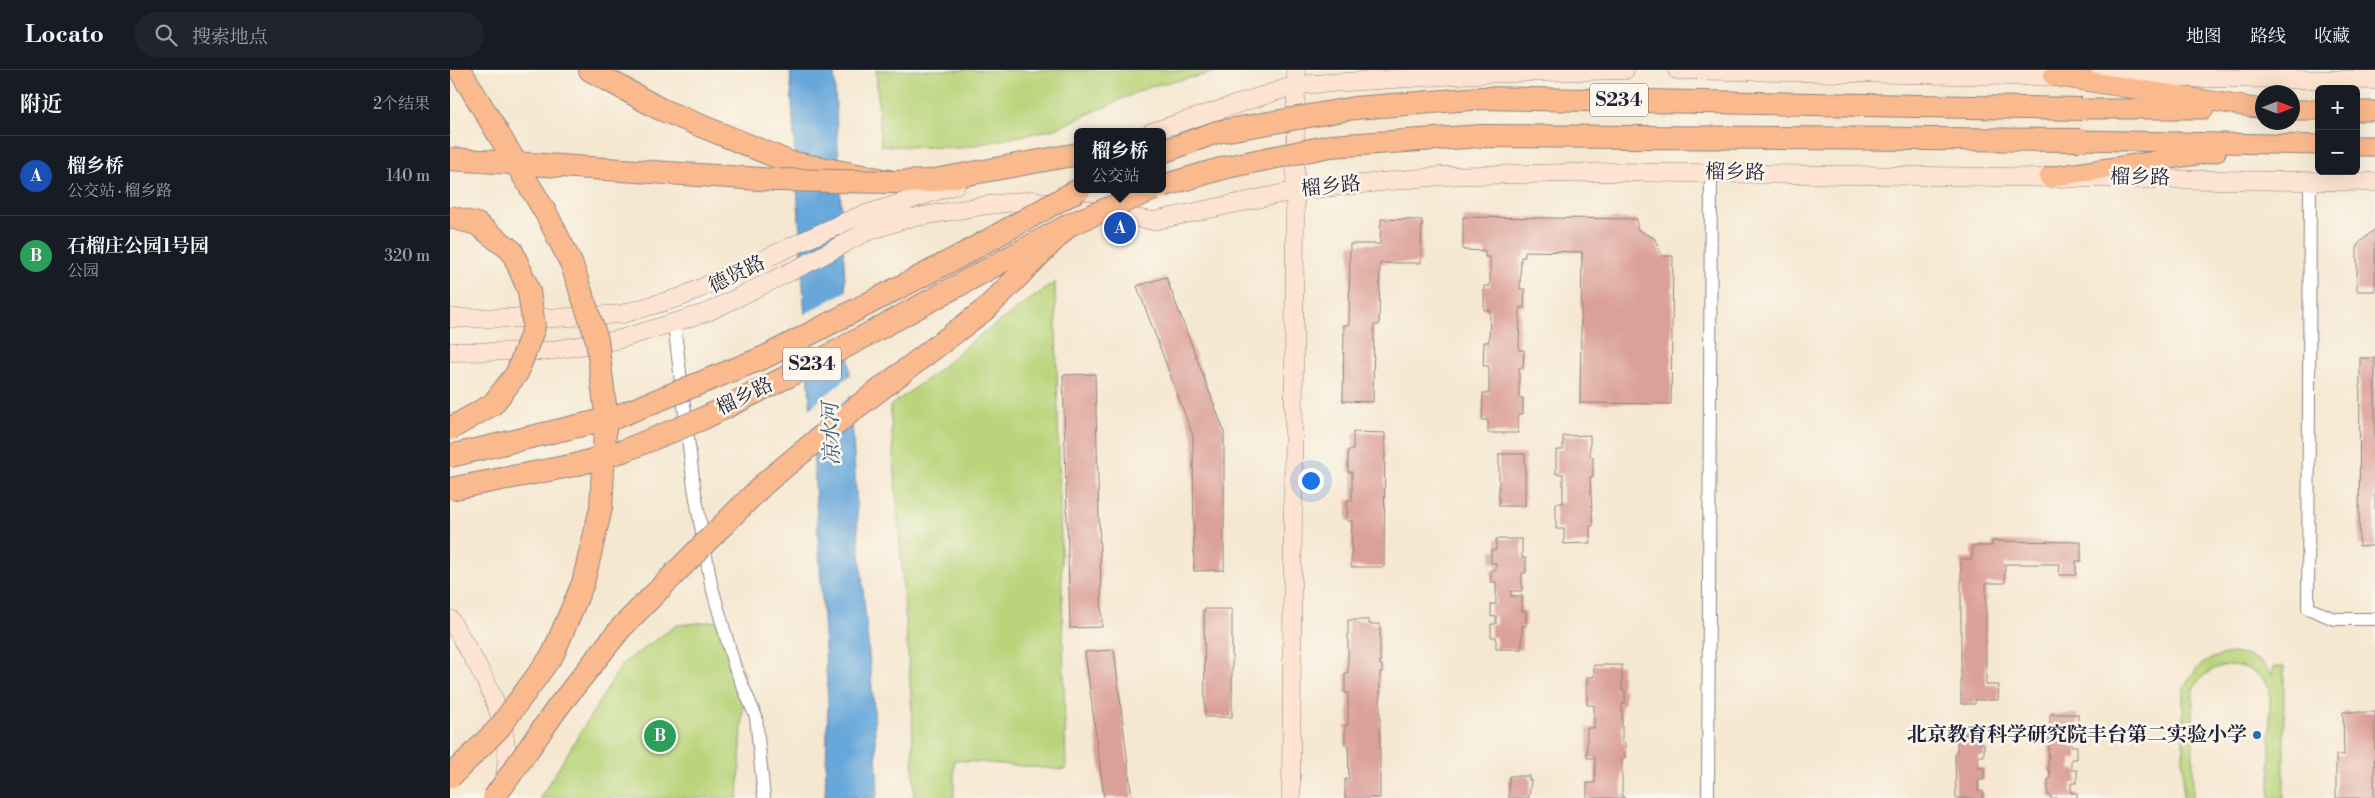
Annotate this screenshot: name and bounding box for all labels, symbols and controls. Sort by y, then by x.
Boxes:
search box [134,12,484,57]
text: Locato [25,20,104,50]
icon: search [152,21,180,49]
text: 搜索地点 [192,25,268,49]
text: 地图 [2186,25,2222,48]
text: 路线 [2250,25,2286,48]
text: 收藏 [2314,25,2350,48]
road number: S234 [1590,84,1648,116]
north arrow [2255,85,2300,130]
map controls [2315,85,2360,175]
button: + [2315,85,2360,130]
text: 附近 [20,92,62,118]
text: 2个结果 [373,94,430,114]
popup [1074,128,1166,193]
button: − [2315,130,2360,175]
text: 榴乡桥 [1091,139,1149,163]
text: 榴乡桥 [67,154,124,178]
street label: 榴乡路 [1705,160,1765,186]
street label: 榴乡路 [2110,165,2170,191]
text: A [30,166,42,186]
text: 140 m [386,166,430,186]
text: 公交站 [1091,166,1140,186]
street label: 榴乡路 [1300,171,1362,203]
text: 公交站 · 榴乡路 [67,181,172,201]
pin: A [1104,209,1136,247]
text: 石榴庄公园1号园 [67,234,209,258]
text: B [30,246,42,266]
text: 320 m [384,246,430,266]
street label: 德贤路 [705,251,769,299]
text: 公园 [67,261,99,281]
road number: S234 [783,348,841,380]
street label: 榴乡路 [713,373,777,421]
water label: 凉水河 [818,398,846,466]
your location [1298,468,1324,494]
pin: B [644,717,676,755]
place label: 北京教育科学研究院丰台第二实验小学 [1907,723,2247,748]
marker: 北京教育科学研究院丰台第二实验小学 [2251,729,2263,741]

